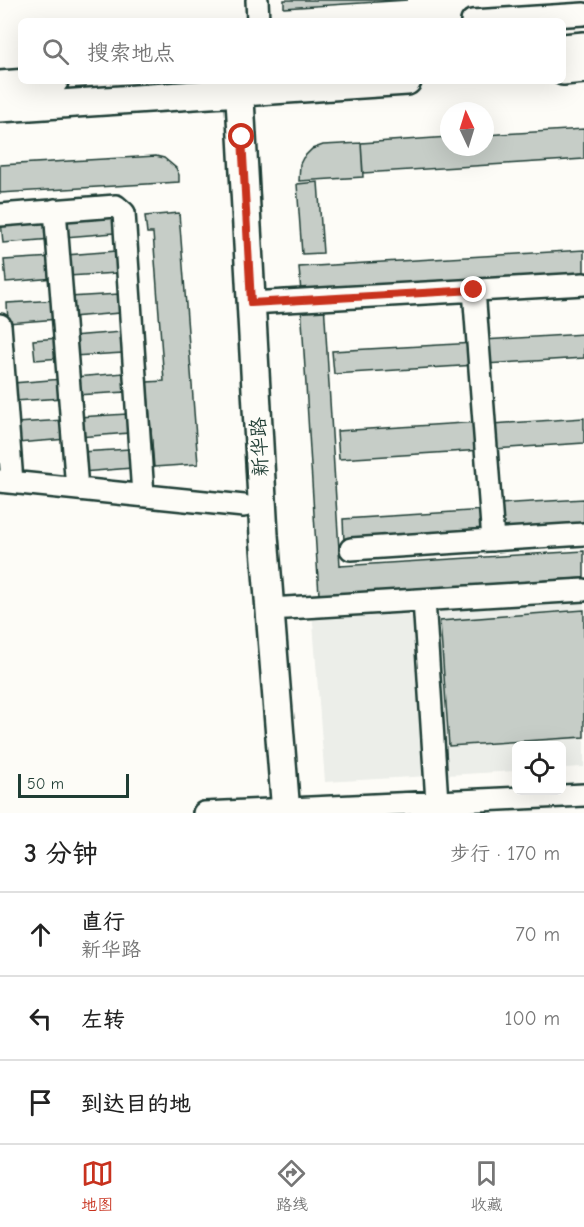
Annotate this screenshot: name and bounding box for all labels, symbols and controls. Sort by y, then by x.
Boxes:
search box [18,18,566,84]
icon: search [39,35,72,68]
text: 搜索地点 [87,40,175,66]
north arrow [440,102,494,156]
route start [228,123,254,149]
route end [460,276,486,302]
street label: 新华路 [246,415,273,478]
map controls [512,741,566,795]
button: locate [512,741,566,795]
scale bar [18,771,129,798]
text: 50 m [27,775,64,793]
text: 3 分钟 [24,839,98,869]
text: 步行 · 170 m [450,842,560,865]
text: 直行 [81,909,125,935]
icon: ahead [24,918,57,951]
text: 70 m [515,923,560,946]
text: 新华路 [81,938,141,961]
icon: left [24,1002,57,1035]
text: 左转 [81,1007,125,1033]
text: 100 m [505,1007,560,1030]
icon: arrive [24,1086,57,1119]
text: 到达目的地 [81,1091,191,1117]
tab: 地图 [81,1157,114,1215]
tab: 路线 [275,1157,308,1215]
tab: 收藏 [470,1157,503,1215]

